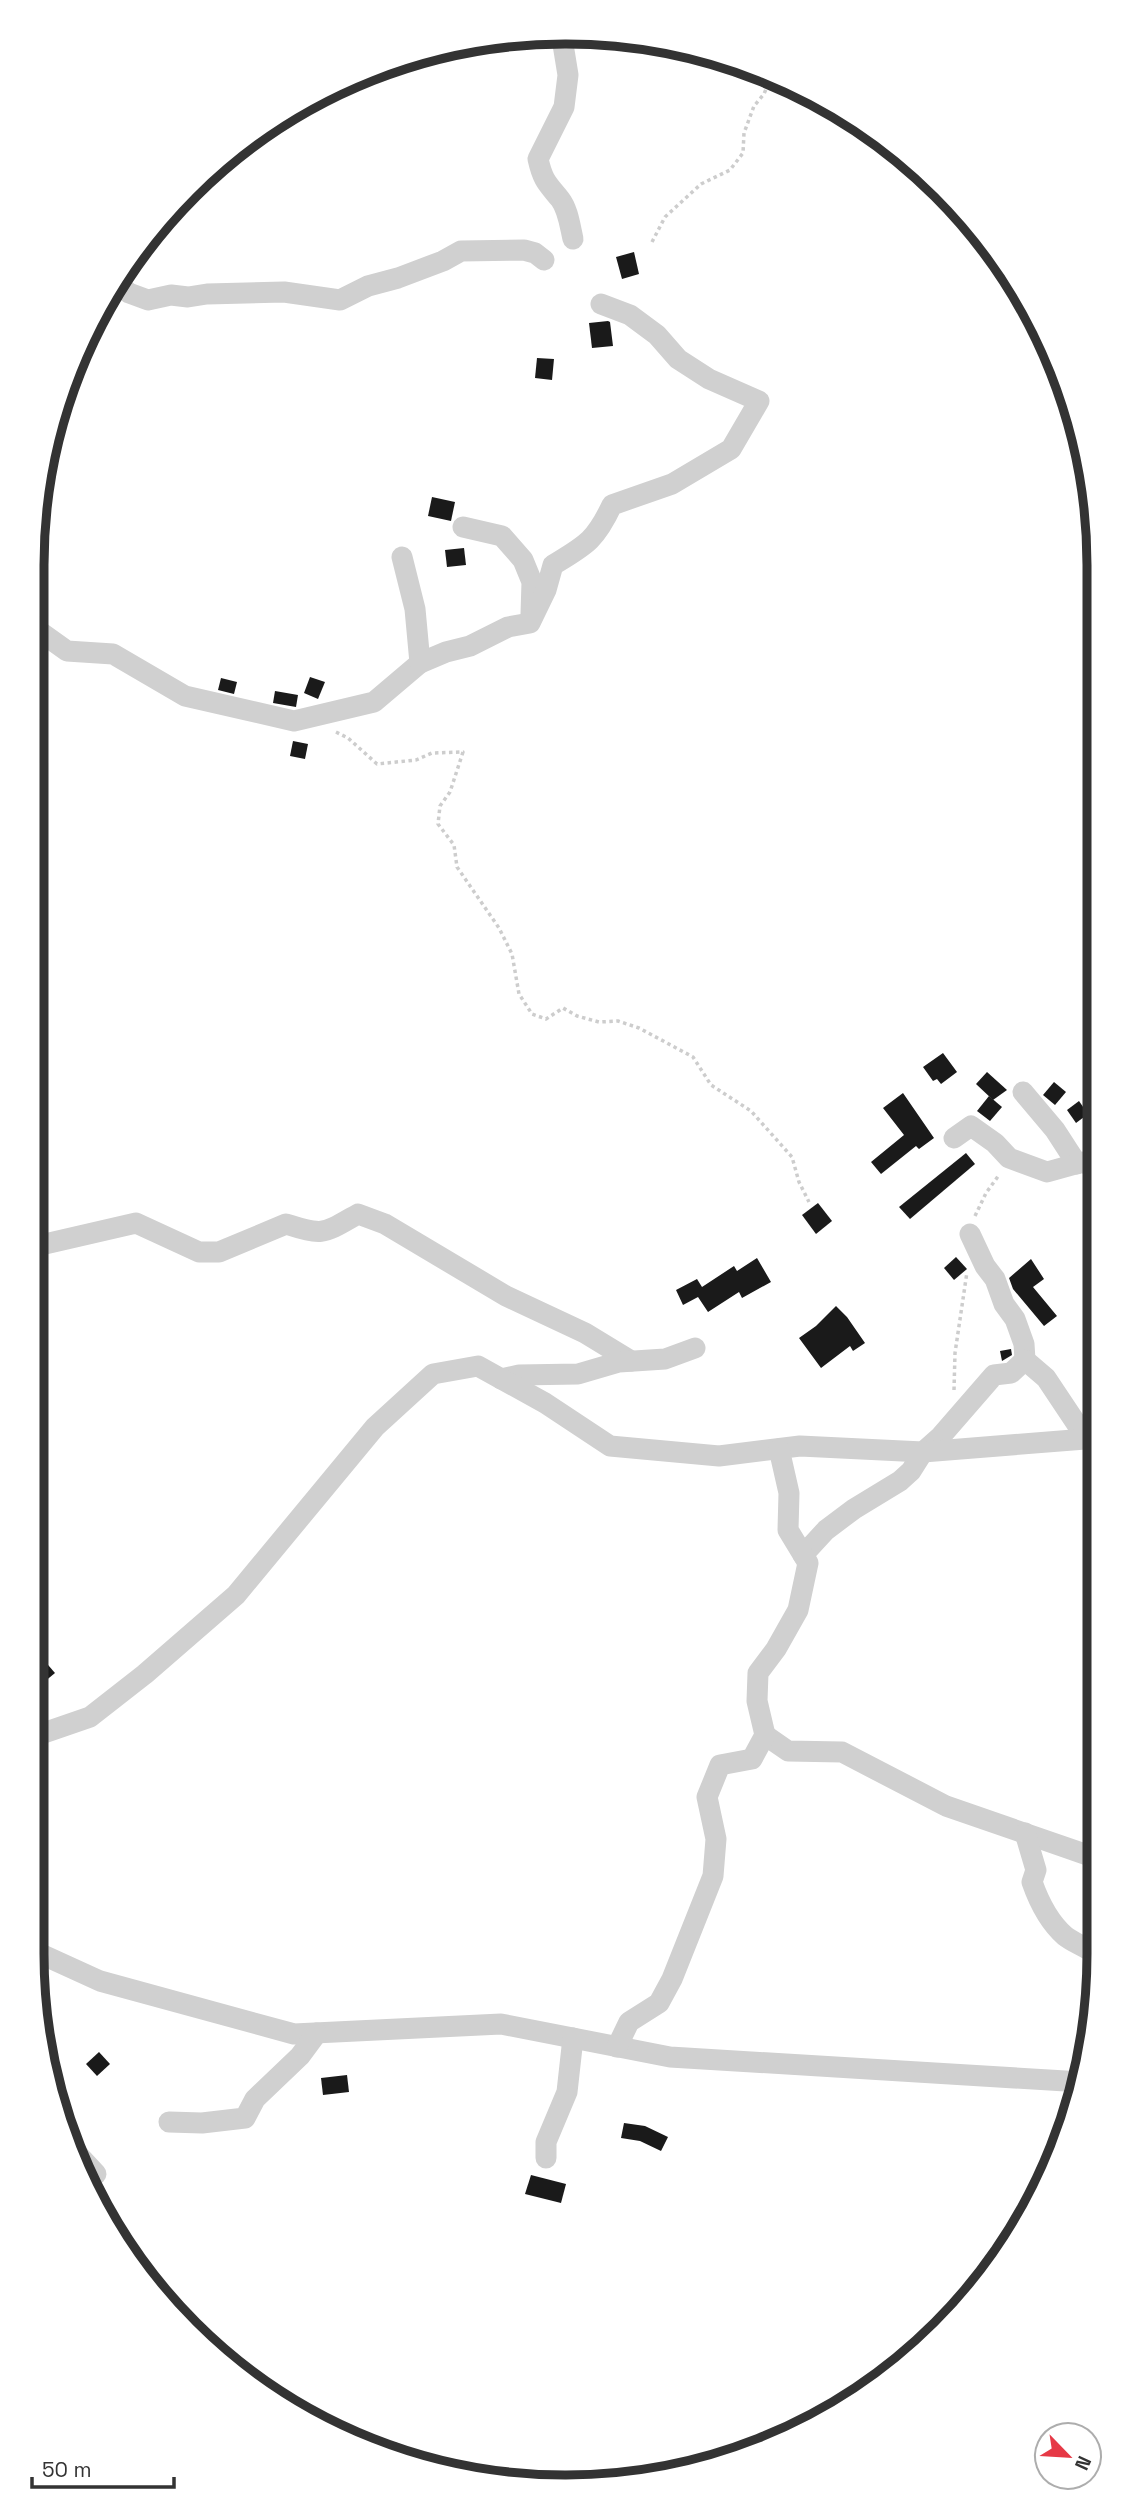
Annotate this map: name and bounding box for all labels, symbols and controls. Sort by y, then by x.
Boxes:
north arrow [1033,2421,1103,2491]
scale bar [32,2446,173,2490]
text: N [1069,2452,1097,2474]
text: 50 m [42,2456,92,2483]

